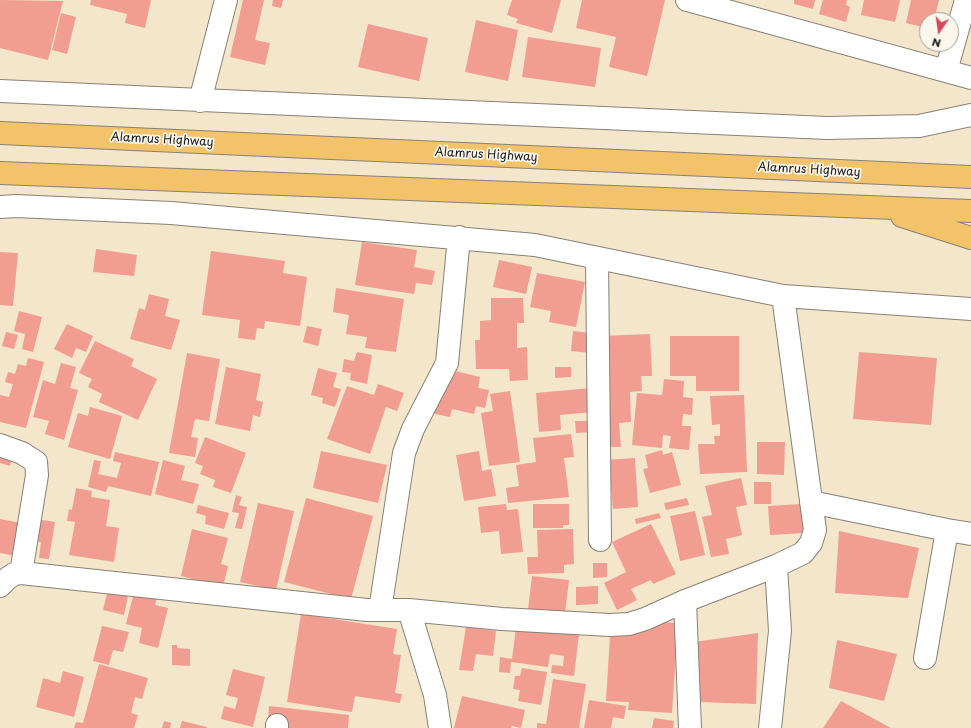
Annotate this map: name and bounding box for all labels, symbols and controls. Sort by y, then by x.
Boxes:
north arrow [919,12,959,52]
text: N [930,34,943,52]
street label: Alamrus Highway [110,130,214,150]
street label: Alamrus Highway [434,145,538,165]
street label: Alamrus Highway [757,160,861,180]

